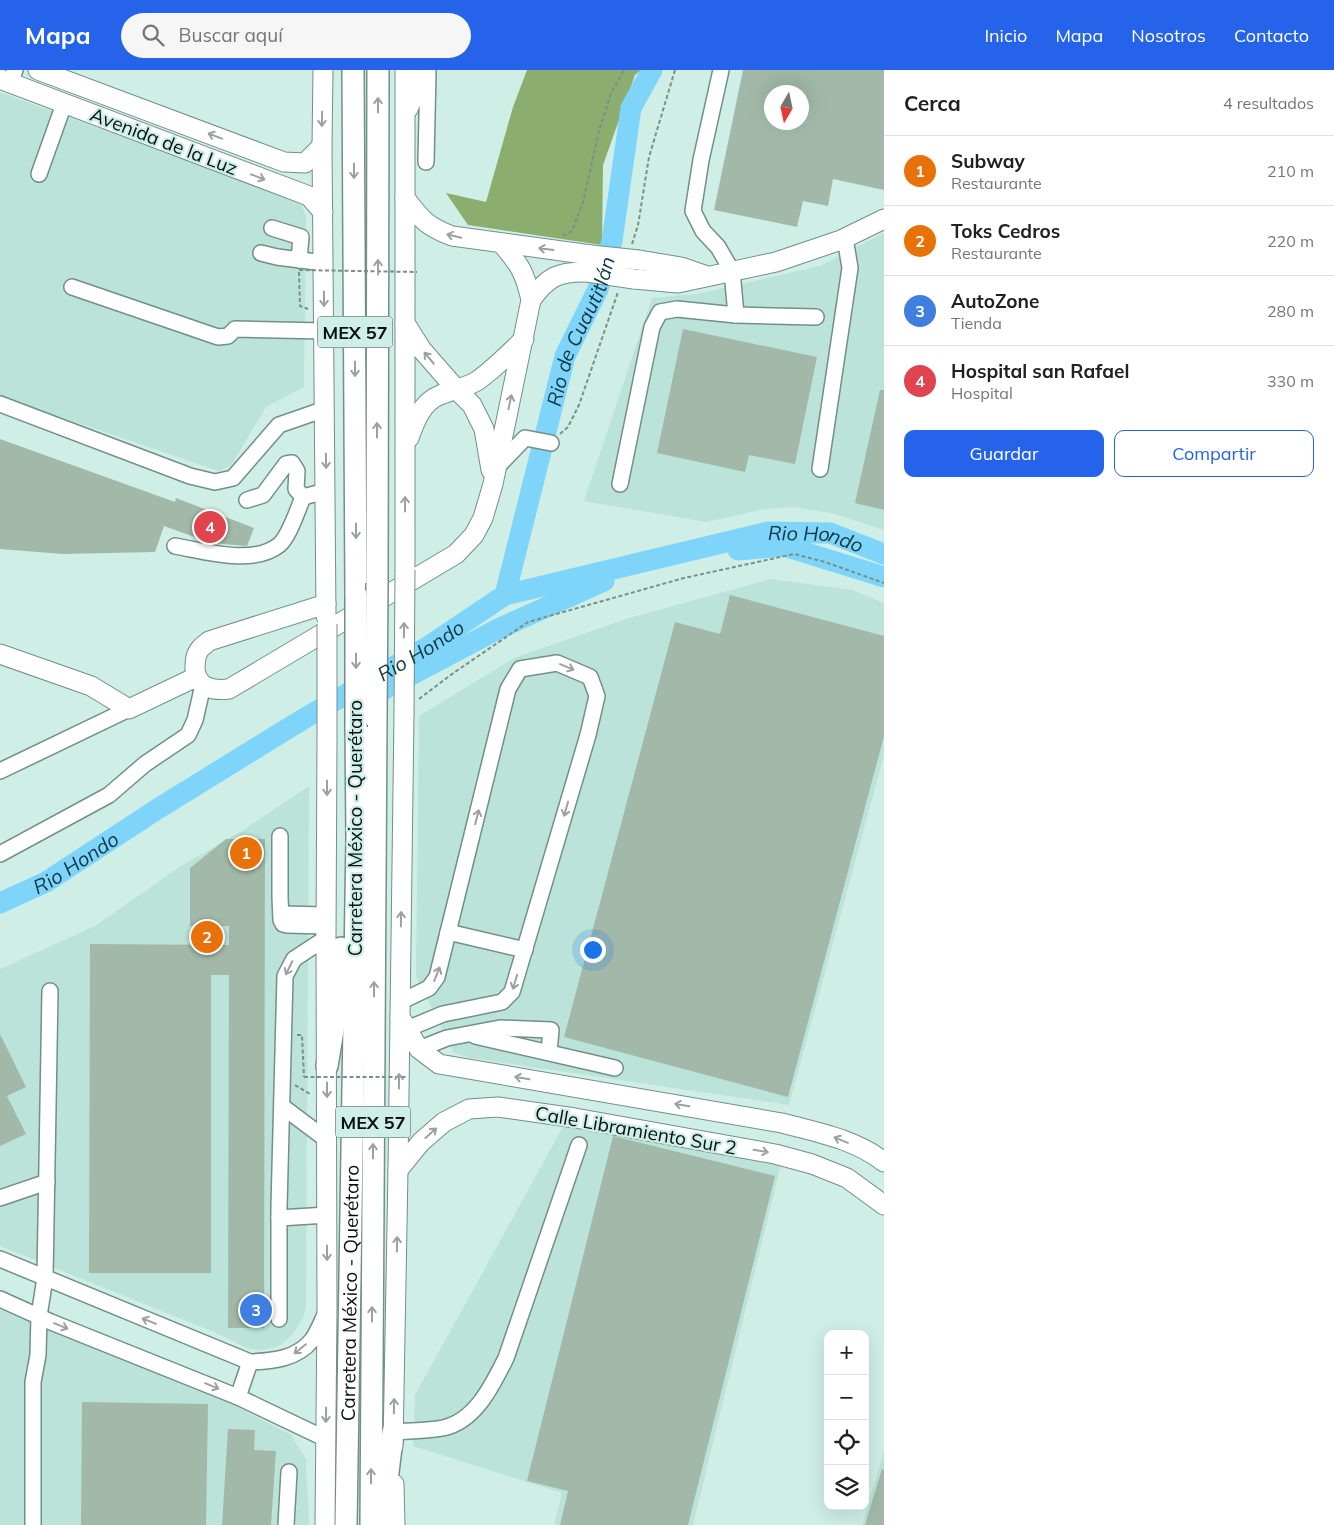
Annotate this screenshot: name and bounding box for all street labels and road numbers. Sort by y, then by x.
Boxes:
street label: Avenida de la Luz [87,102,241,180]
road number: MEX 57 [318,316,392,348]
street label: Carretera México - Querétaro [343,700,367,956]
street label: Calle Libramiento Sur 2 [533,1100,739,1160]
road number: MEX 57 [336,1106,410,1138]
street label: Carretera México - Querétaro [336,1165,364,1421]

